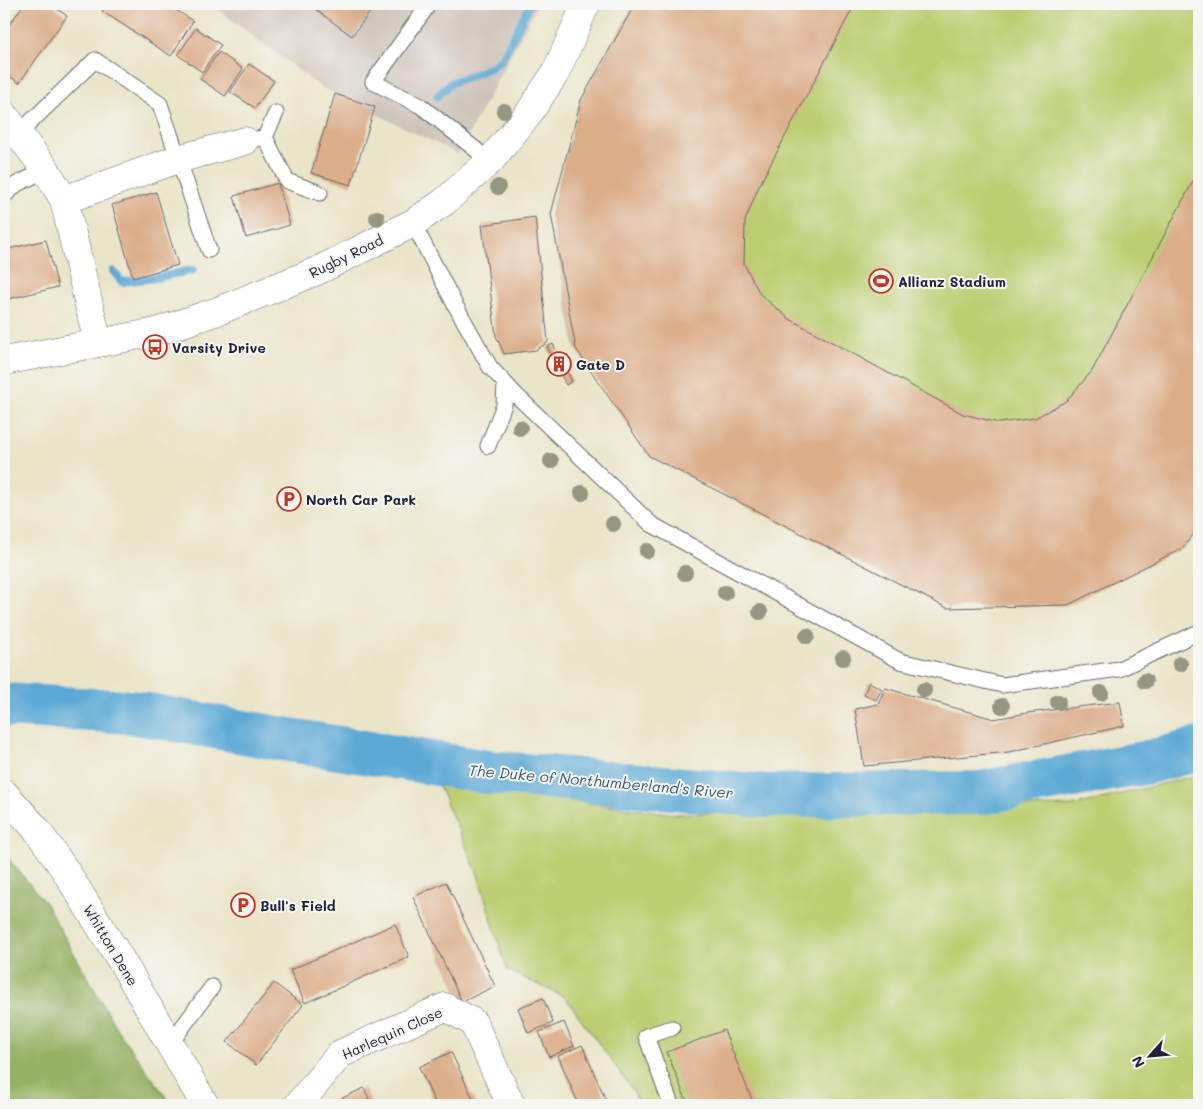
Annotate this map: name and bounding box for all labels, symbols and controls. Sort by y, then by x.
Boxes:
street label: Rugby Road [306,230,386,282]
sports icon: Allianz Stadium [868,268,894,294]
place label: Allianz Stadium [898,272,1006,291]
bus stop icon: Varsity Drive [142,334,168,360]
place label: Varsity Drive [172,338,266,357]
building icon: Gate D [546,351,572,377]
place label: Gate D [576,355,625,374]
parking icon: North Car Park [276,486,302,512]
place label: North Car Park [306,490,416,509]
water label: The Duke of Northumberland's River [468,759,735,803]
parking icon: Bull's Field [230,892,256,918]
place label: Bull's Field [260,896,336,915]
street label: Whitton Dene [79,901,143,989]
street label: Harlequin Close [339,1002,445,1064]
north arrow [1126,1032,1176,1082]
text: N [1127,1053,1149,1071]

